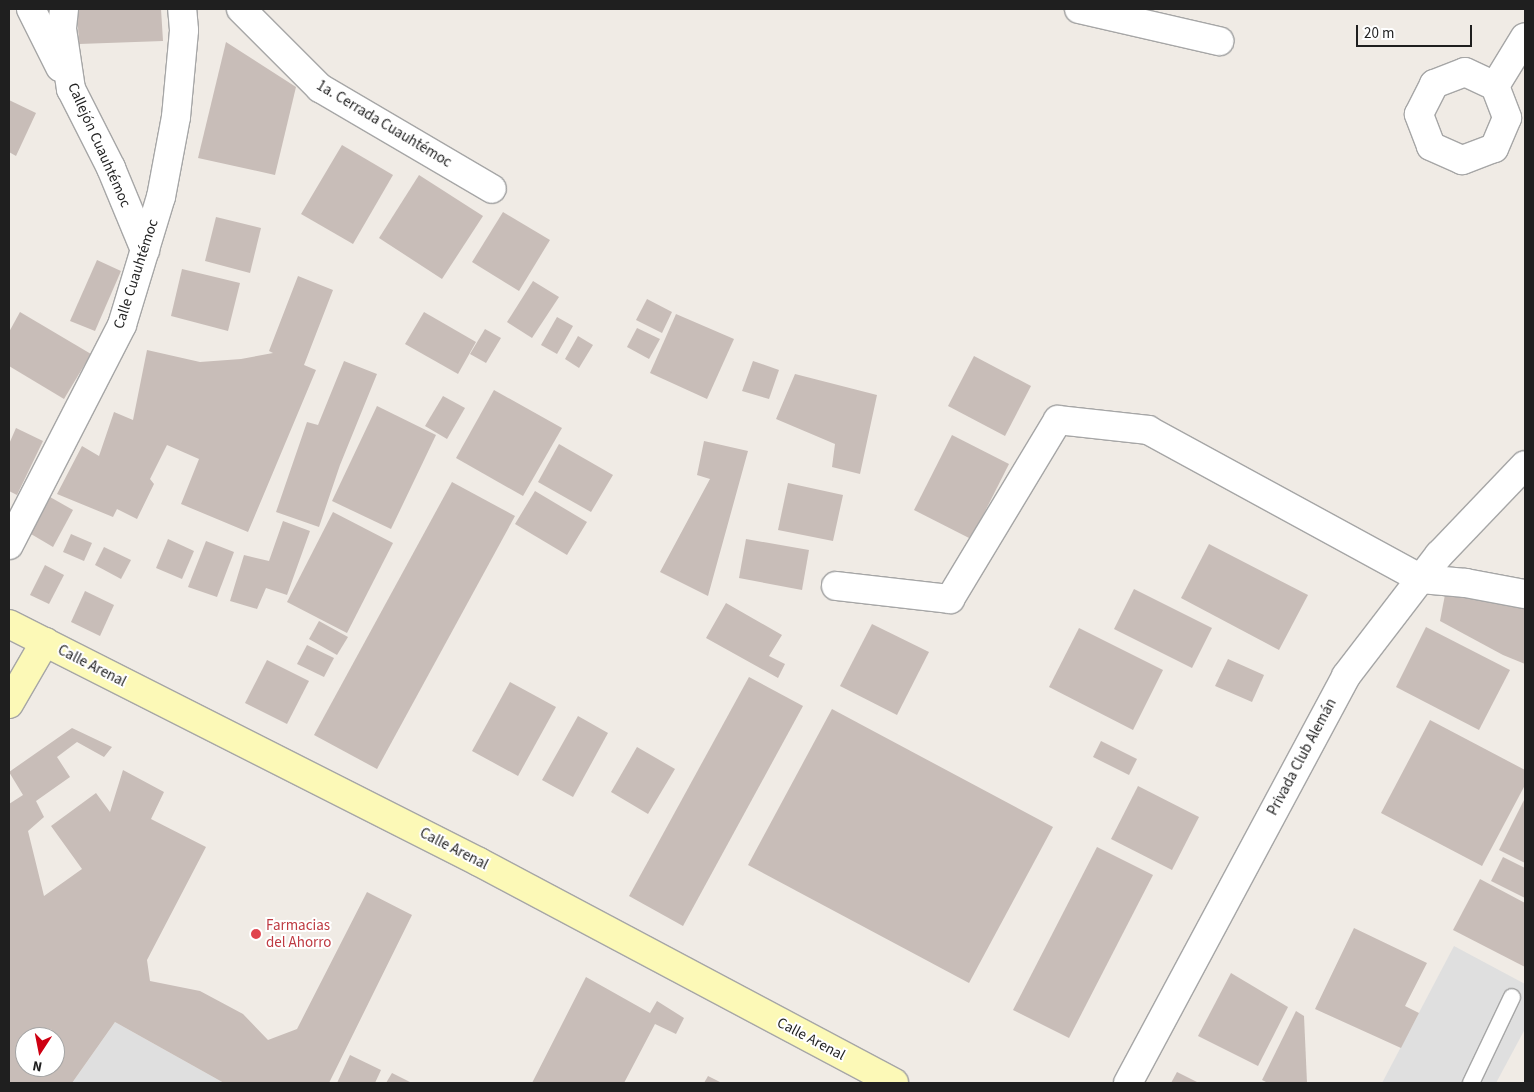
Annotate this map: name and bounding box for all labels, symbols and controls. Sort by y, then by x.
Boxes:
scale bar [1359,15,1475,47]
text: 20 m [1364,23,1394,44]
street label: 1a. Cerrada Cuauhtémoc [313,77,455,171]
street label: Callejón Cuauhtémoc [63,80,135,210]
street label: Calle Cuauhtémoc [110,217,162,331]
street label: Calle Arenal [55,641,129,691]
street label: Privada Club Alemán [1264,695,1340,819]
street label: Calle Arenal [417,824,491,874]
place label: Farmacias del Ahorro [266,916,331,951]
marker: Farmacias del Ahorro [250,928,262,940]
street label: Calle Arenal [774,1014,848,1064]
north arrow [15,1027,65,1077]
text: N [31,1055,44,1076]

